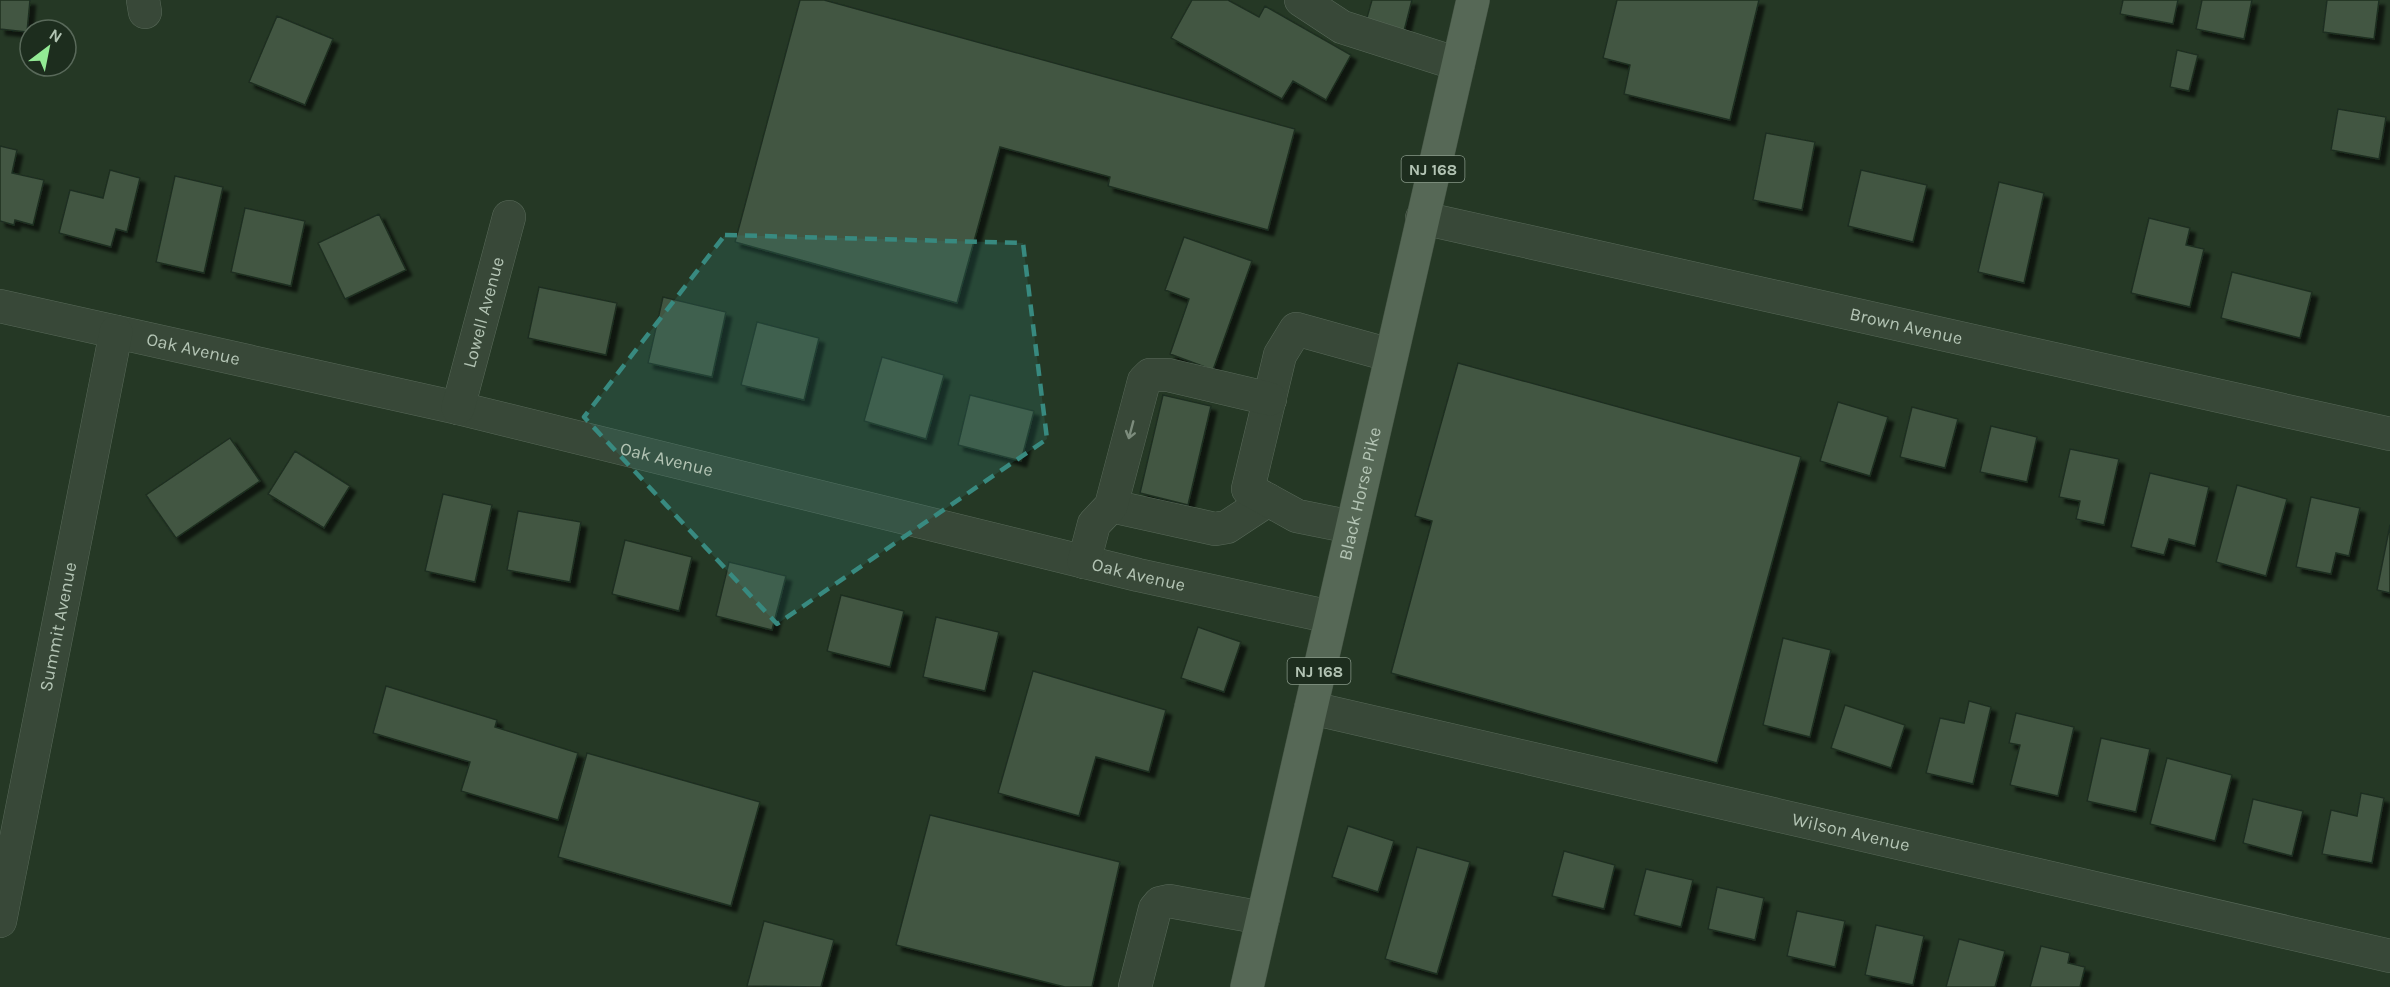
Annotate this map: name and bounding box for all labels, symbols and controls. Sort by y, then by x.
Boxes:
north arrow [18,18,78,78]
text: N [46,25,66,47]
road number: NJ 168 [1402,156,1464,182]
street label: Lowell Avenue [458,254,509,370]
street label: Brown Avenue [1848,303,1965,349]
street label: Oak Avenue [144,328,242,370]
one-way arrow [1125,420,1137,439]
street label: Black Horse Pike [1334,425,1386,563]
street label: Oak Avenue [618,437,715,481]
street label: Oak Avenue [1090,553,1187,596]
street label: Summit Avenue [35,560,81,693]
road number: NJ 168 [1288,658,1350,684]
street label: Wilson Avenue [1790,808,1912,856]

